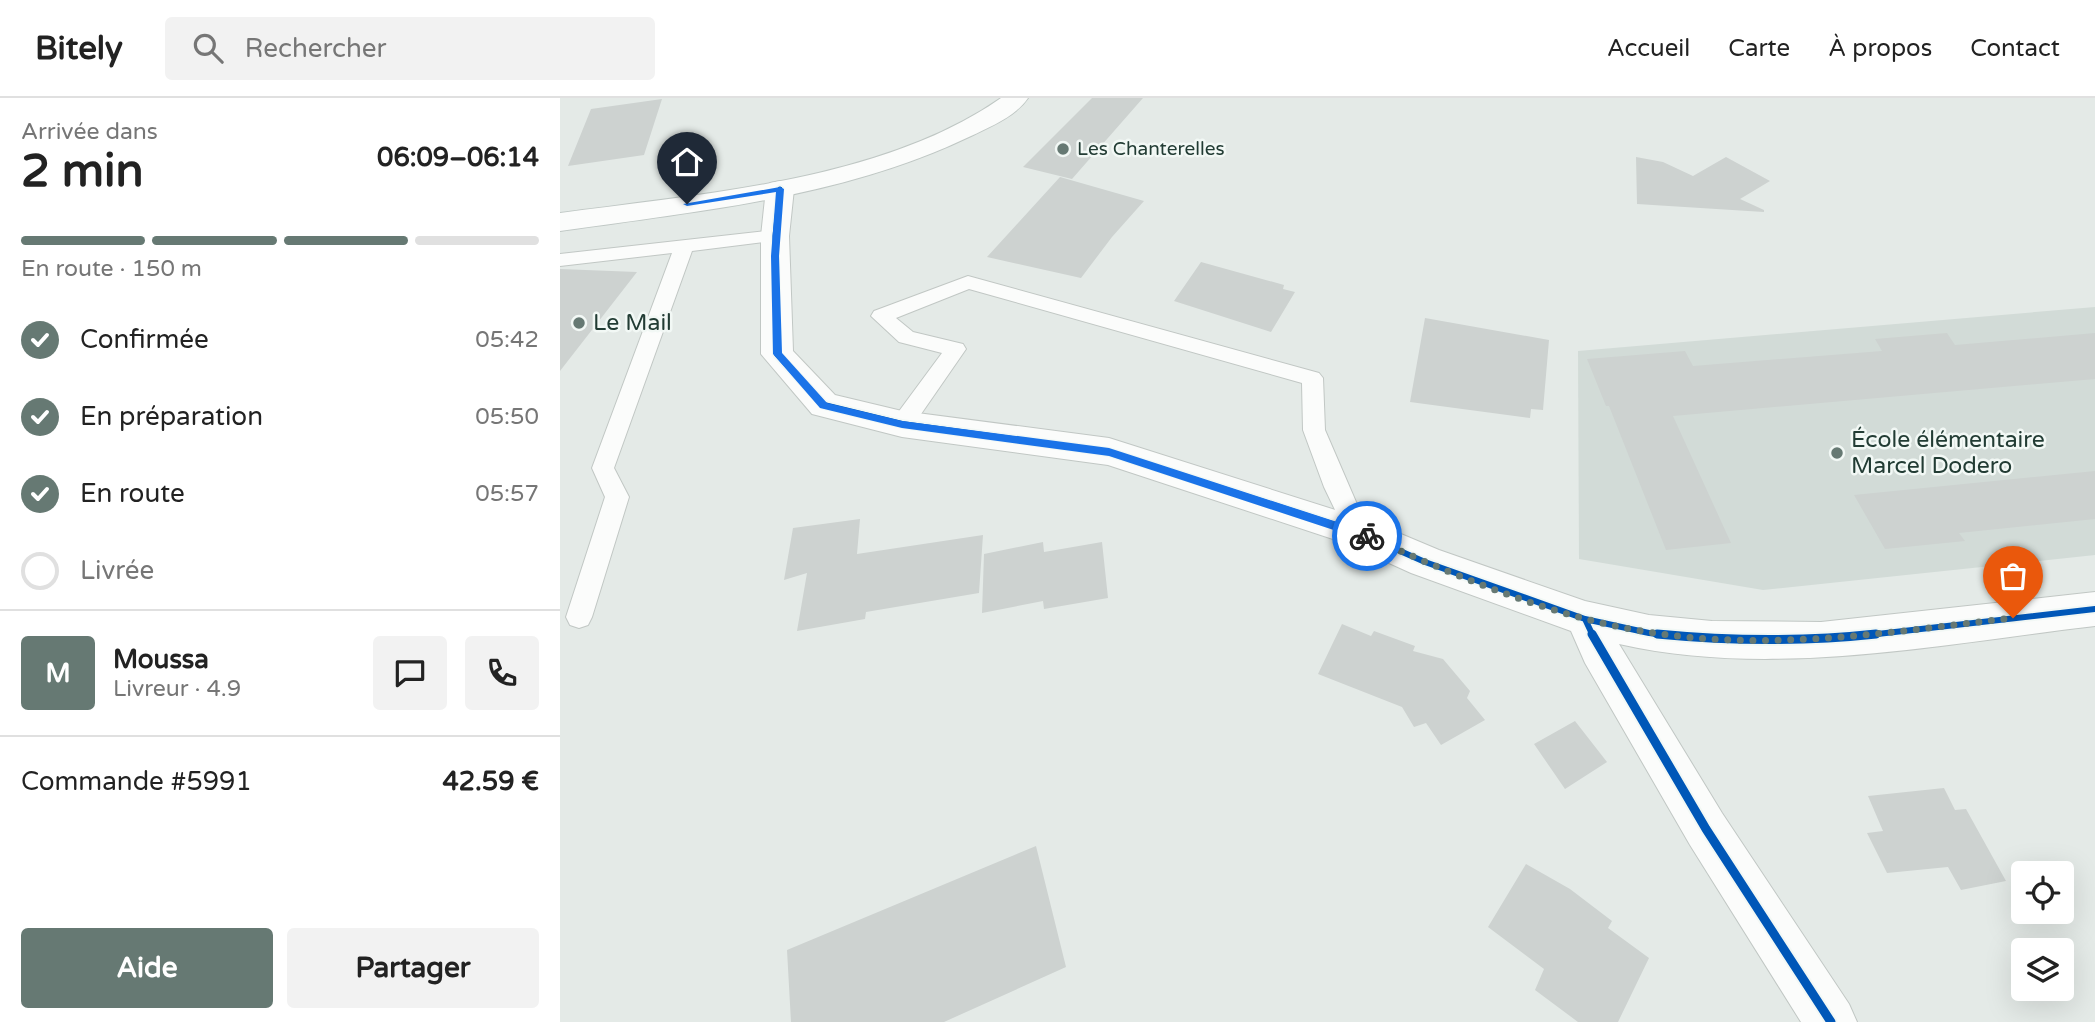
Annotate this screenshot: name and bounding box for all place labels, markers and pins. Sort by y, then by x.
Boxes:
pin [657,132,717,204]
place label: Les Chanterelles [1077,138,1225,160]
marker: Les Chanterelles [1055,141,1071,157]
place label: Le Mail [593,309,672,337]
marker: Le Mail [571,315,587,331]
place label: École élémentaire Marcel Dodero [1851,426,2045,480]
marker: École élémentaire Marcel Dodero [1829,445,1845,461]
pin [1983,546,2043,618]

